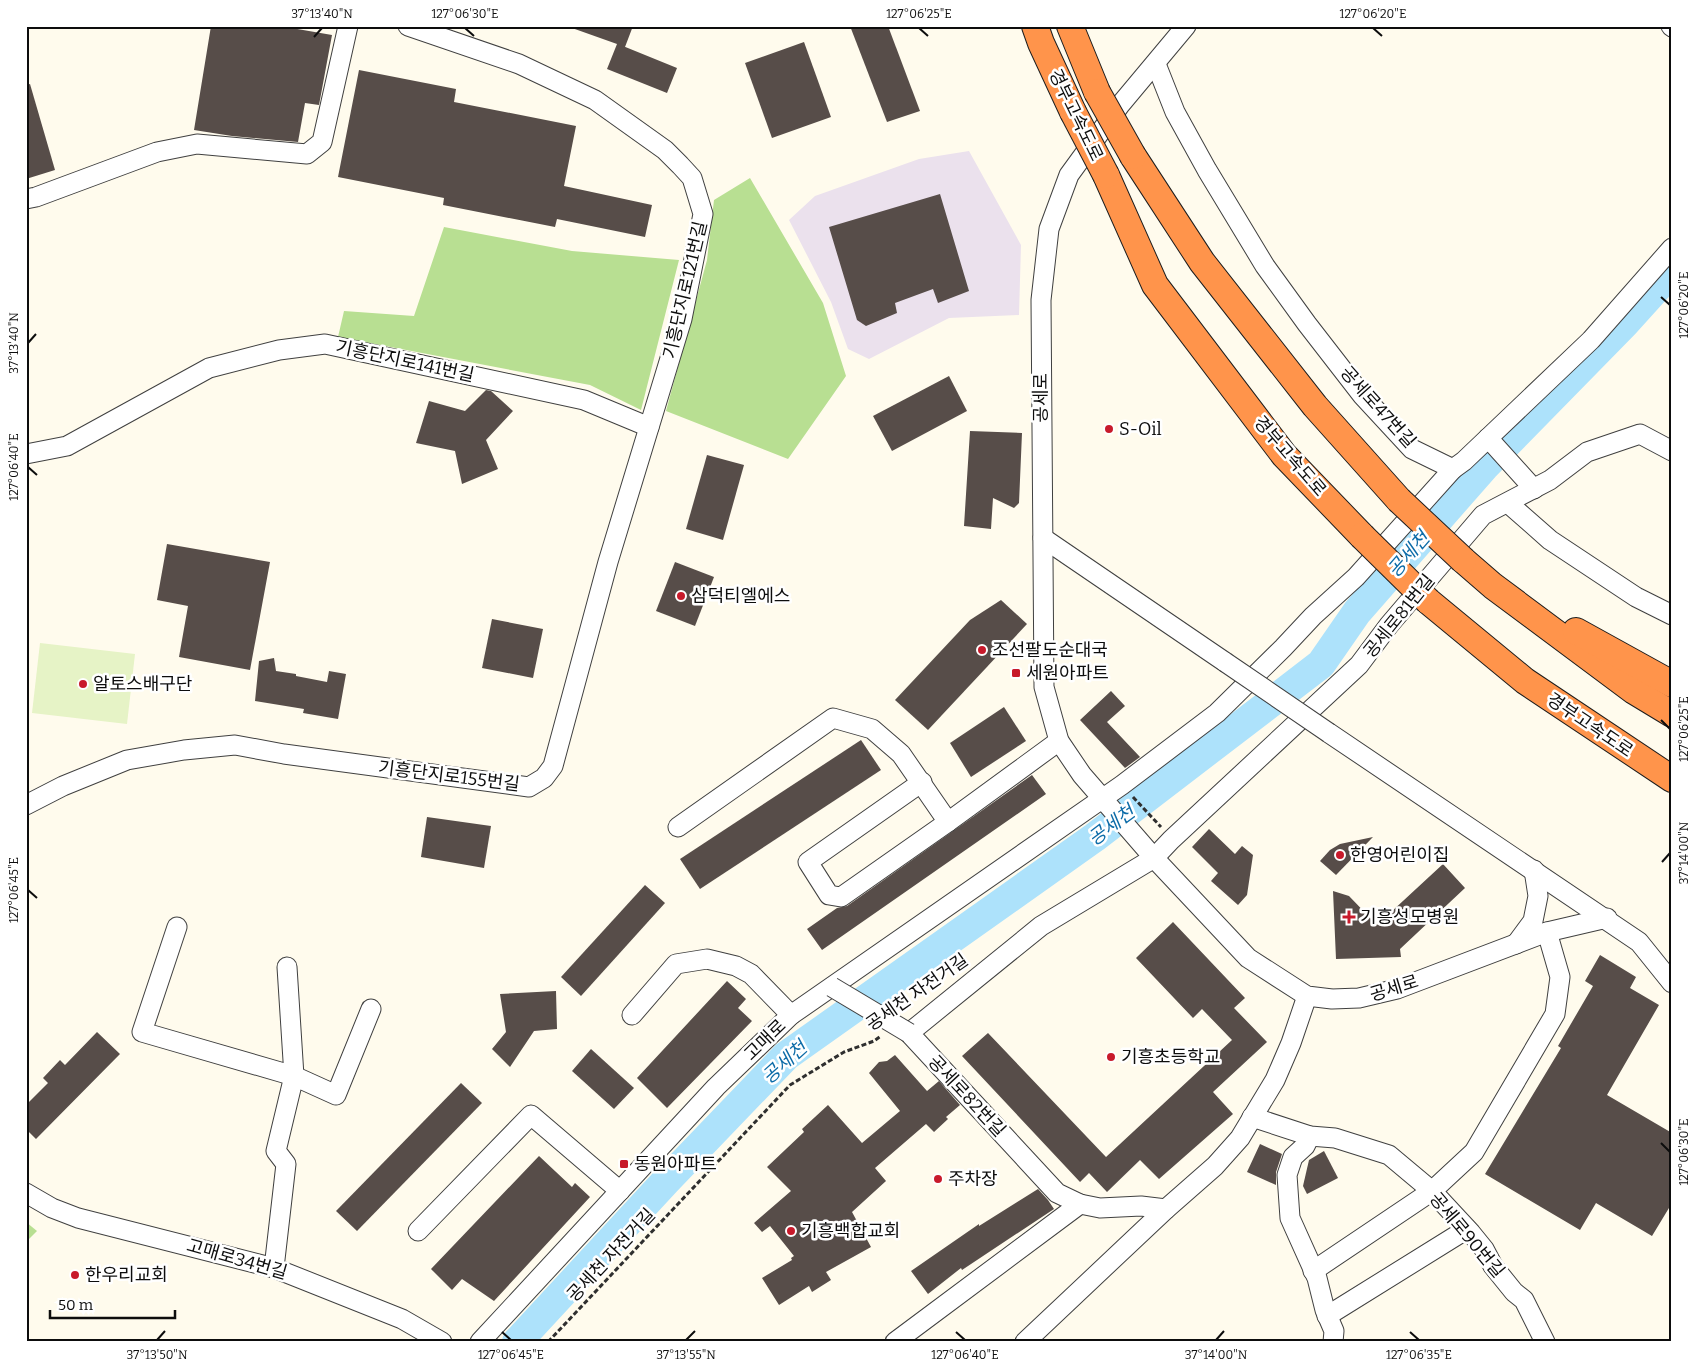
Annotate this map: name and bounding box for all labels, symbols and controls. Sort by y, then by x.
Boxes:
text: 37°13'40"N [291,7,353,21]
text: 127°06'30"E [431,7,499,21]
text: 127°06'25"E [886,7,952,21]
text: 127°06'20"E [1340,7,1406,21]
street label: 경부고속도로 [1044,66,1108,164]
street label: 기흥단지로121번길 [658,219,712,361]
text: 127°06'20"E [1677,272,1691,338]
text: 37°13'40"N [7,312,21,374]
street label: 기흥단지로141번길 [334,336,476,386]
street label: 공세로47번길 [1336,362,1420,452]
street label: 공세로 [1030,373,1052,423]
street label: 경부고속도로 [1249,411,1331,501]
place label: S-Oil [1119,418,1162,440]
marker: S-Oil [1103,423,1115,435]
text: 127°06'40"E [7,433,21,501]
water label: 공세천 [1382,526,1435,582]
street label: 공세로81번길 [1359,570,1439,662]
place label: 삼덕티엘에스 [691,585,790,607]
marker: 삼덕티엘에스 [675,590,687,602]
place label: 조선팔도순대국 [992,639,1108,661]
marker: 조선팔도순대국 [976,644,988,656]
place label: 세원아파트 [1026,662,1109,684]
marker: 세원아파트 [1010,667,1022,679]
place label: 알토스배구단 [93,673,192,695]
marker: 알토스배구단 [77,678,89,690]
street label: 경부고속도로 [1543,688,1637,762]
text: 127°06'25"E [1677,696,1691,762]
street label: 기흥단지로155번길 [377,756,521,796]
water label: 공세천 [1083,800,1140,850]
text: 37°14'00"N [1677,821,1691,884]
place label: 한영어린이집 [1350,844,1449,866]
marker: 한영어린이집 [1334,849,1346,861]
text: 127°06'45"E [7,857,21,923]
place label: 기흥성모병원 [1360,906,1459,928]
marker: 기흥성모병원 [1342,910,1356,924]
street label: 공세천 자전거길 [862,949,972,1035]
street label: 공세로 [1367,970,1421,1006]
street label: 고매로 [739,1015,791,1065]
water label: 공세천 [757,1035,813,1088]
place label: 기흥초등학교 [1121,1046,1220,1068]
street label: 공세로82번길 [924,1051,1010,1141]
marker: 기흥초등학교 [1105,1051,1117,1063]
text: 127°06'30"E [1677,1118,1691,1186]
place label: 동원아파트 [634,1153,717,1175]
marker: 동원아파트 [618,1158,630,1170]
place label: 주차장 [948,1168,998,1190]
marker: 주차장 [932,1173,944,1185]
street label: 공세로90번길 [1425,1188,1509,1282]
street label: 공세천 자전거길 [562,1204,660,1306]
place label: 기흥백합교회 [801,1220,900,1242]
marker: 기흥백합교회 [785,1225,797,1237]
street label: 고매로34번길 [184,1234,290,1284]
place label: 한우리교회 [85,1264,168,1286]
marker: 한우리교회 [69,1269,81,1281]
scale bar [50,1288,175,1320]
text: 50 m [58,1296,94,1314]
text: 37°13'50"N [126,1348,188,1362]
text: 127°06'45"E [478,1348,544,1362]
text: 37°13'55"N [656,1348,716,1362]
text: 127°06'40"E [931,1348,999,1362]
text: 37°14'00"N [1185,1348,1248,1362]
text: 127°06'35"E [1386,1348,1452,1362]

